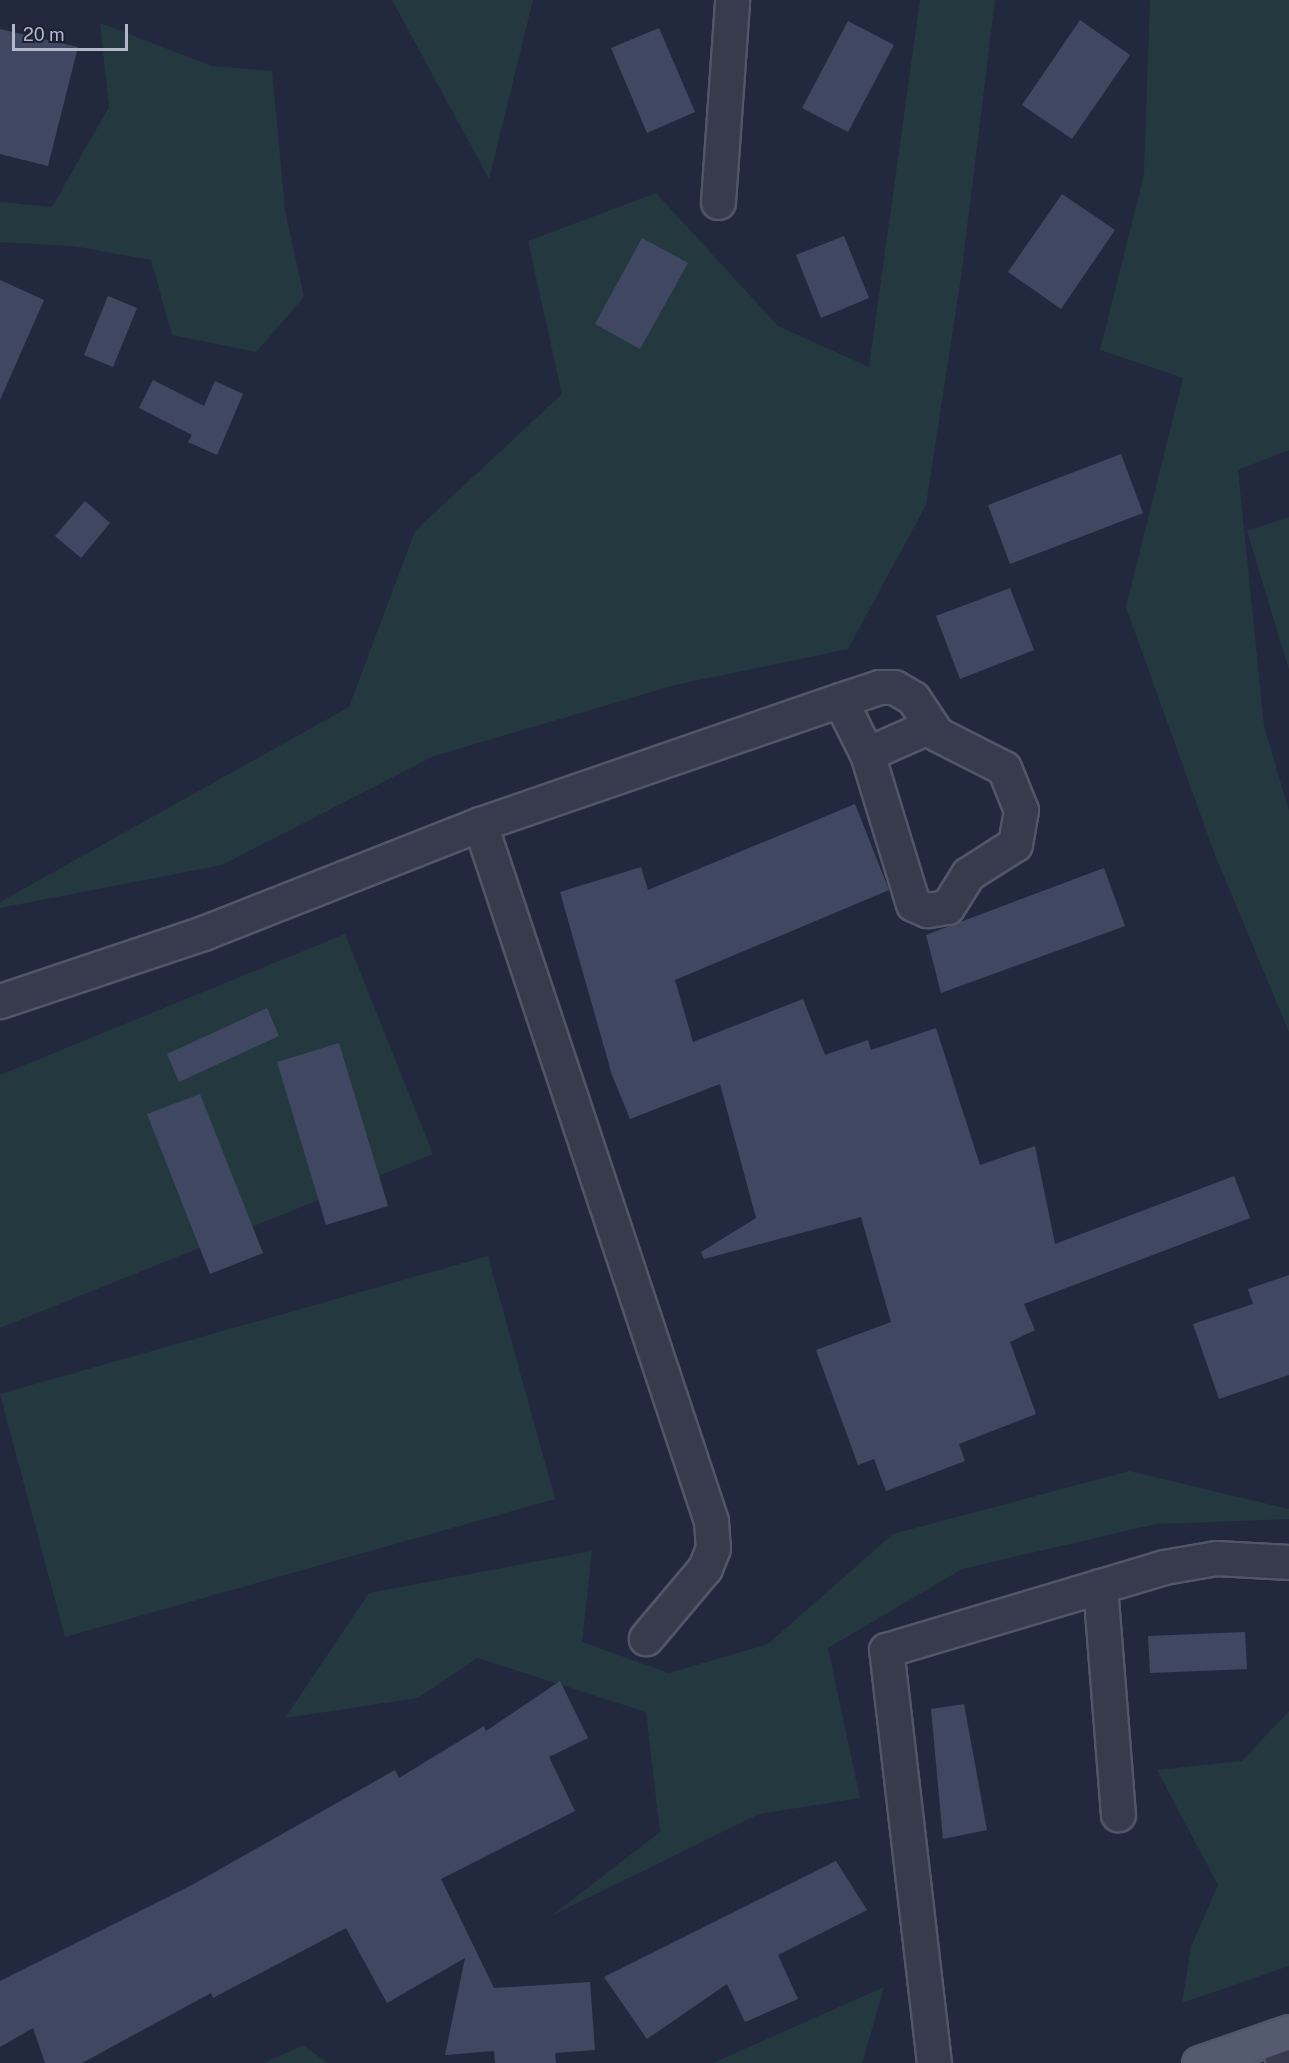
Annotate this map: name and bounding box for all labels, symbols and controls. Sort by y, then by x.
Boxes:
scale bar [15,12,130,50]
text: 20 m [23,24,65,45]

